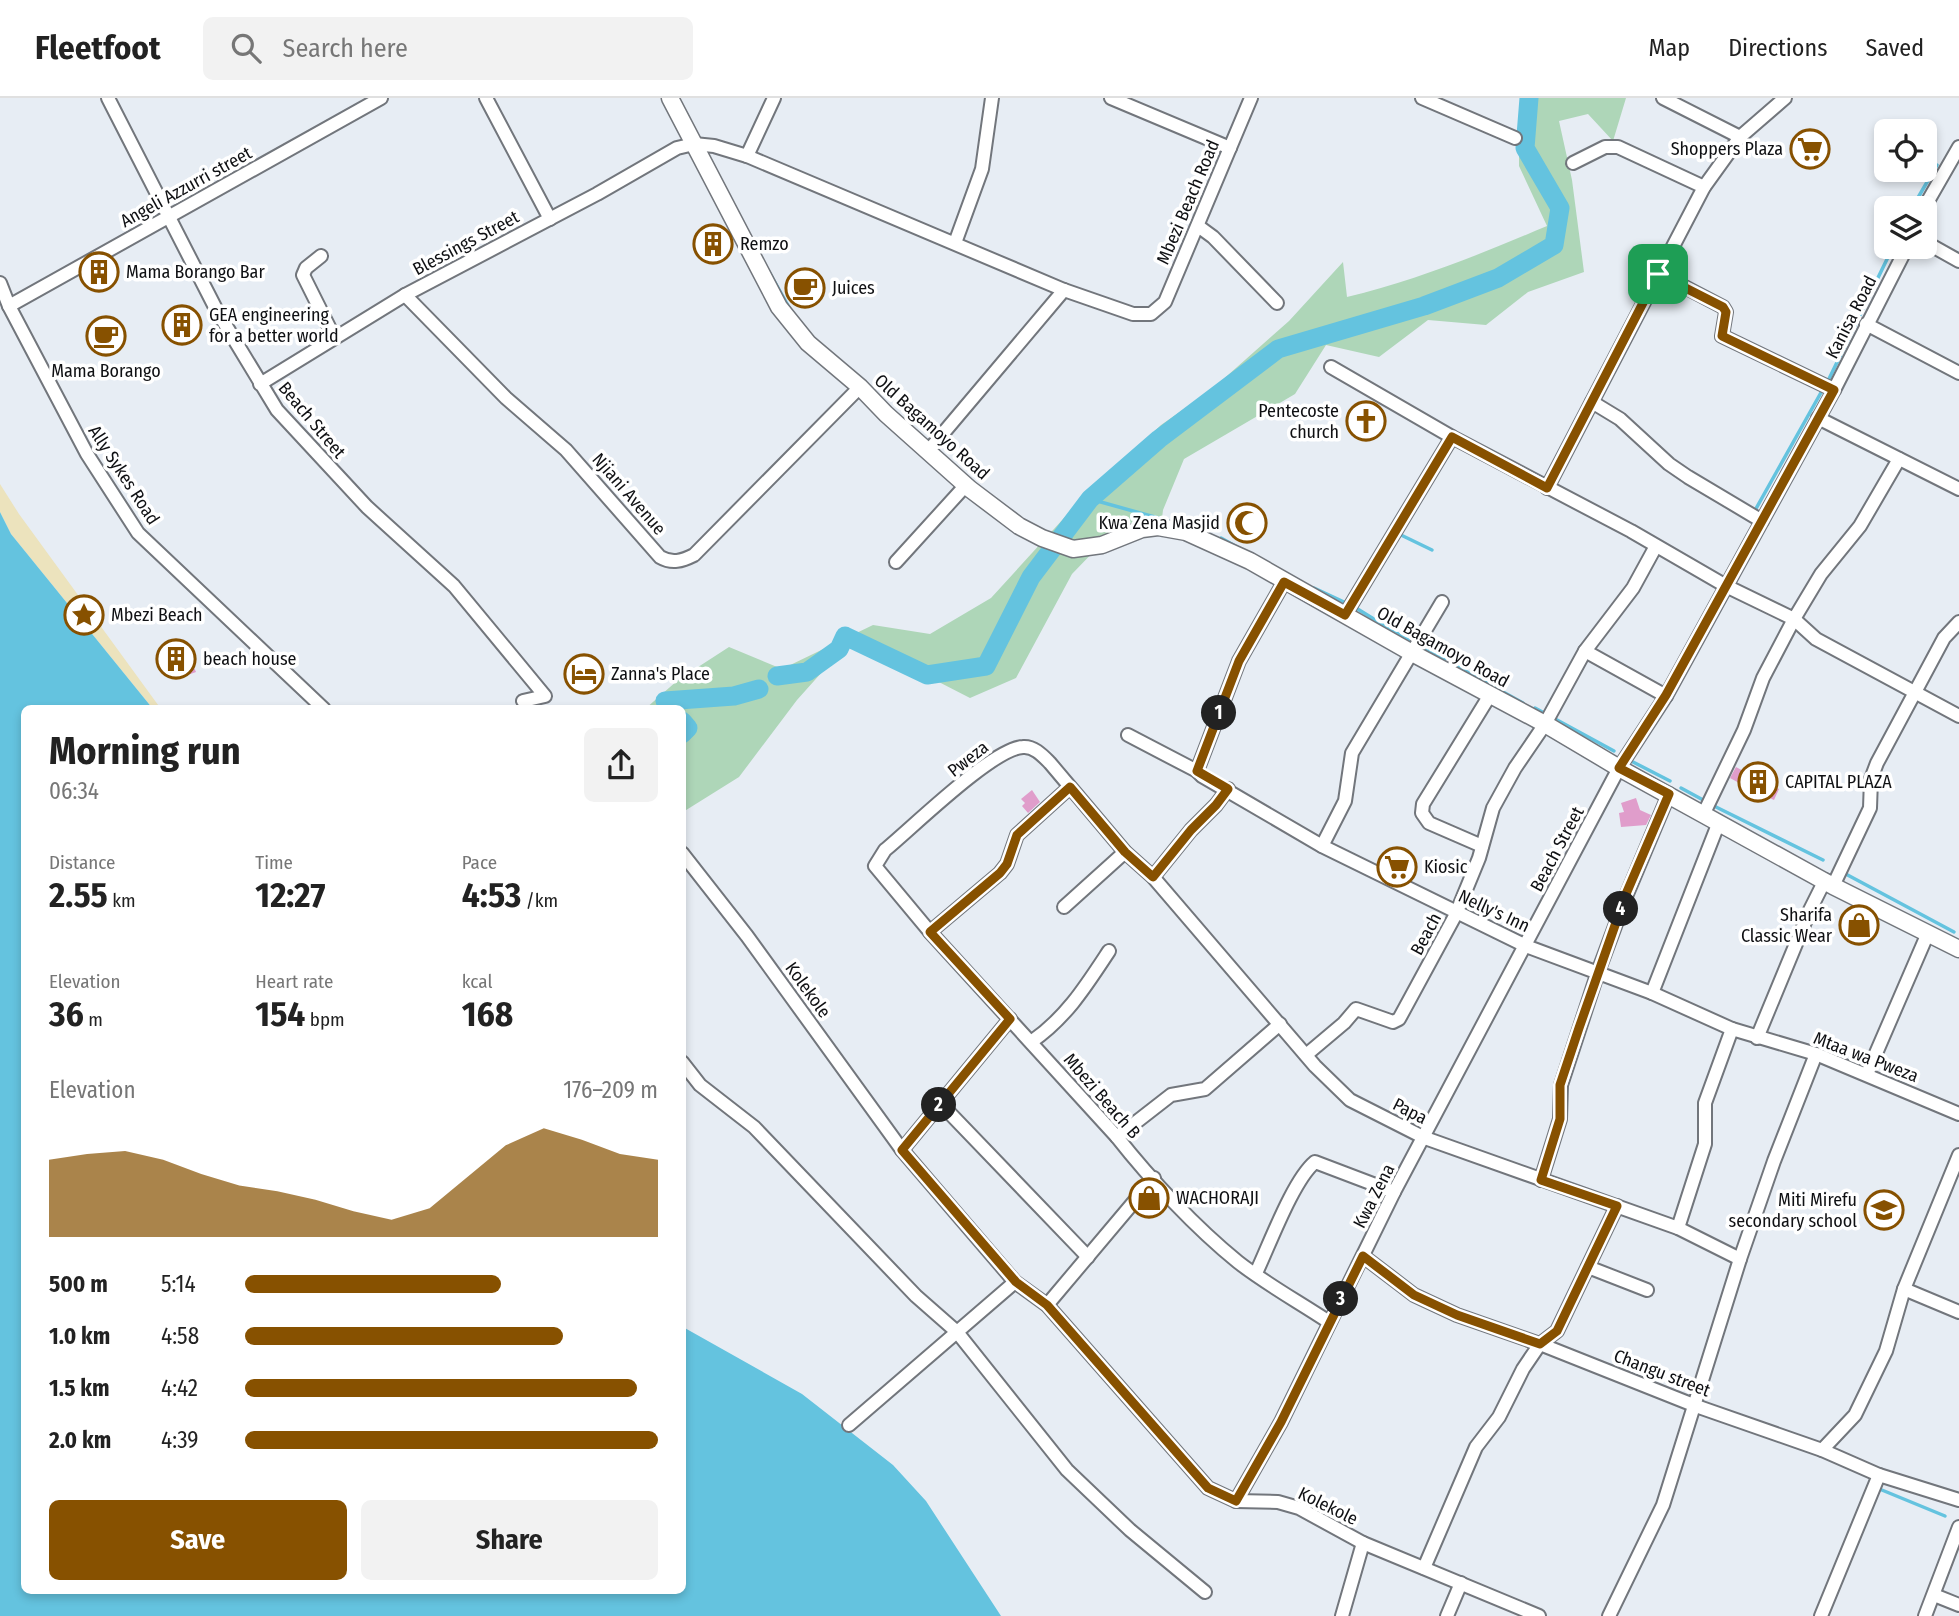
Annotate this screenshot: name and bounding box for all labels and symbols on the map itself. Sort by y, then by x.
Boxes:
supermarket icon: Shoppers Plaza [1789,128,1831,170]
street label: Mbezi Beach Road [1152,136,1224,268]
place label: Shoppers Plaza [1671,138,1783,160]
street label: Angeli Azzurri street [116,142,256,232]
street label: Blessings Street [409,206,523,280]
building icon: Remzo [692,223,734,265]
place label: Remzo [740,233,789,255]
pin [1628,244,1688,304]
building icon: Mama Borango Bar [78,251,120,293]
place label: Mama Borango Bar [126,261,265,283]
cafe icon: Juices [784,267,826,309]
street label: Kanisa Road [1821,272,1881,362]
place label: Juices [832,277,875,299]
building icon: GEA engineering for a better world [161,304,203,346]
place label: GEA engineering for a better world [209,304,339,347]
cafe icon: Mama Borango [85,315,127,357]
place label: Mama Borango [51,360,161,382]
street label: Old Bagamoyo Road [870,369,994,485]
street label: Beach Street [274,377,350,463]
place label: Pentecoste church [1258,400,1339,443]
church icon: Pentecoste church [1345,400,1387,442]
street label: Ally Sykes Road [84,421,164,529]
street label: Njiani Avenue [588,449,671,539]
mosque icon: Kwa Zena Masjid [1226,502,1268,544]
place label: Kwa Zena Masjid [1099,512,1220,534]
place icon: Mbezi Beach [63,594,105,636]
street label: Old Bagamoyo Road [1373,602,1513,692]
place label: Mbezi Beach [111,604,203,626]
building icon: beach house [155,638,197,680]
place label: beach house [203,648,297,670]
hotel icon: Zanna's Place [563,653,605,695]
place label: Zanna's Place [611,663,710,685]
pin: 1 [1202,696,1236,730]
street label: Pweza [943,736,993,782]
building icon: CAPITAL PLAZA [1737,761,1779,803]
place label: CAPITAL PLAZA [1785,771,1892,793]
street label: Beach Street [1525,803,1589,895]
supermarket icon: Kiosic [1376,846,1418,888]
place label: Kiosic [1424,856,1468,878]
street label: Nelly's Inn [1455,885,1533,937]
pin: 4 [1604,892,1638,926]
place label: Sharifa Classic Wear [1741,904,1833,947]
shop icon: Sharifa Classic Wear [1838,904,1880,946]
street label: Beach [1406,909,1446,959]
street label: Kolekole [780,958,836,1022]
street label: Mtaa wa Pweza [1810,1027,1922,1087]
street label: Mbezi Beach B [1059,1049,1145,1143]
pin: 2 [922,1088,956,1122]
street label: Papa [1389,1093,1431,1129]
street label: Kwa Zena [1348,1160,1400,1232]
shop icon: WACHORAJI [1128,1177,1170,1219]
place label: WACHORAJI [1176,1187,1259,1209]
place label: Miti Mirefu secondary school [1729,1189,1857,1232]
school or university icon: Miti Mirefu secondary school [1863,1189,1905,1231]
pin: 3 [1324,1282,1358,1316]
street label: Changu street [1611,1345,1714,1402]
street label: Kolekole [1295,1482,1361,1530]

